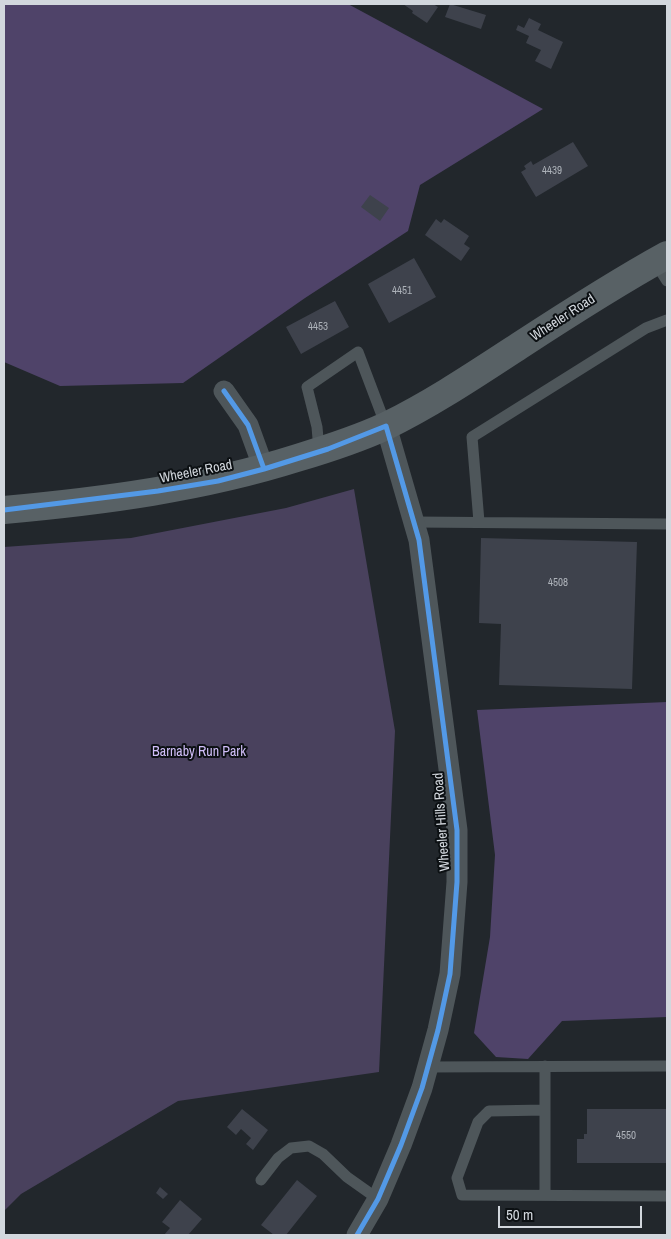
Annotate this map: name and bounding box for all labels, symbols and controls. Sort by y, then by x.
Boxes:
house number: 4439 [542,164,562,178]
house number: 4451 [392,284,412,298]
street label: Wheeler Road [528,291,598,345]
house number: 4453 [308,320,328,334]
street label: Wheeler Road [158,457,234,487]
house number: 4508 [548,576,568,590]
park label: Barnaby Run Park [152,744,246,760]
street label: Wheeler Hills Road [430,772,454,872]
house number: 4550 [616,1129,636,1143]
scale bar [501,1196,645,1228]
text: 50 m [506,1204,533,1225]

